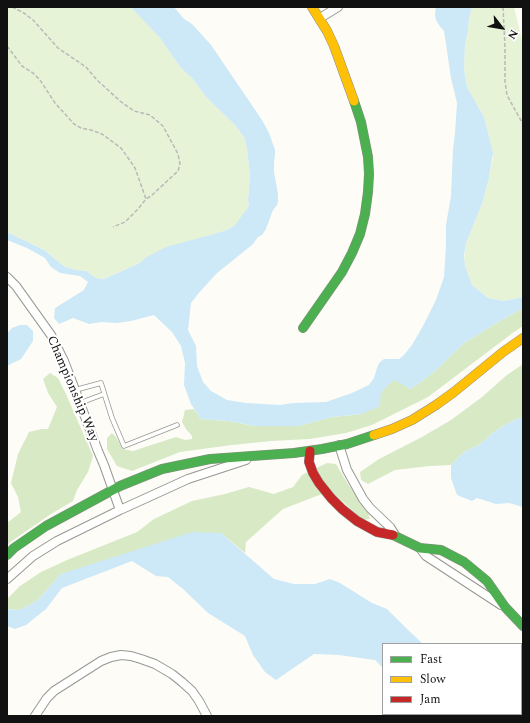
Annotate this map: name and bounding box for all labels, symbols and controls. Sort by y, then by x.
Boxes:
north arrow [482,8,522,48]
text: N [503,26,522,43]
street label: Championship Way [43,334,101,444]
legend [382,643,522,715]
text: Fast [420,650,442,669]
text: Slow [420,670,445,689]
text: Jam [420,690,441,709]

